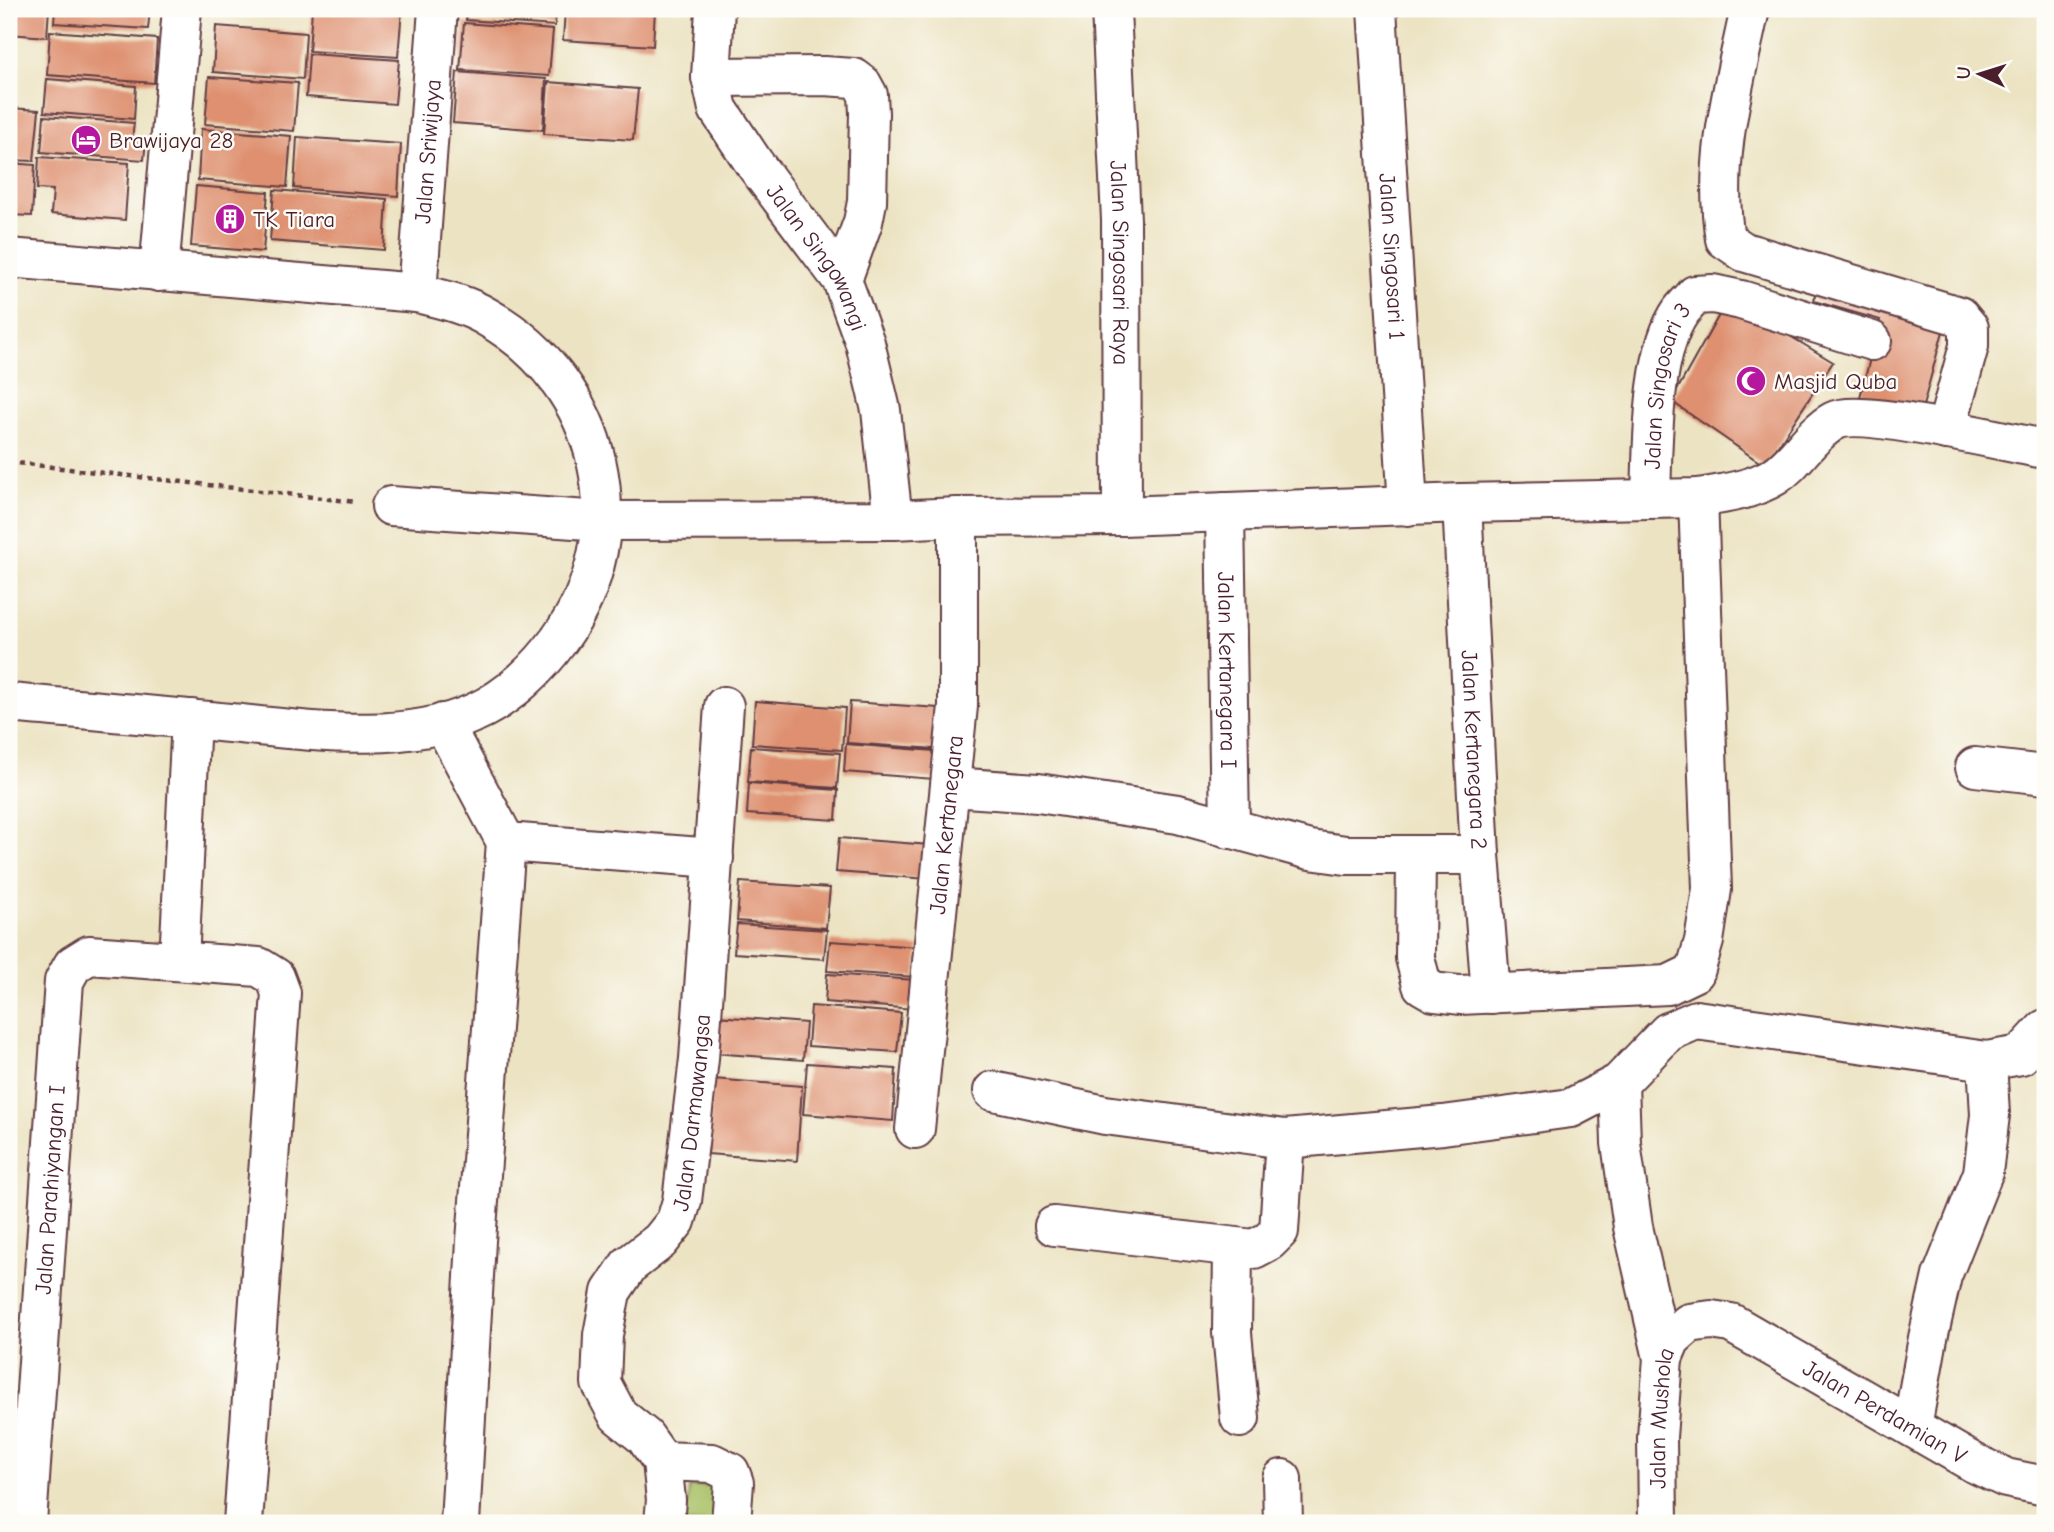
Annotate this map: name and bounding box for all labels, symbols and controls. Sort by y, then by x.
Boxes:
north arrow [1946,38,2016,108]
text: U [1953,66,1975,80]
street label: Jalan Sriwijaya [409,78,446,225]
hotel icon: Brawijaya 28 [69,123,103,157]
place label: Brawijaya 28 [109,127,233,154]
street label: Jalan Singosari Raya [1105,160,1135,365]
street label: Jalan Singosari 1 [1374,172,1411,341]
street label: Jalan Singowangi [761,178,873,334]
building icon: TK Tiara [213,202,247,236]
place label: TK Tiara [253,206,335,233]
street label: Jalan Singosari 3 [1638,297,1696,470]
mosque icon: Masjid Quba [1734,364,1768,398]
place label: Masjid Quba [1774,368,1897,395]
street label: Jalan Kertanegara I [1212,571,1243,769]
street label: Jalan Kertanegara 2 [1456,649,1493,850]
street label: Jalan Kertanegara [923,734,968,915]
street label: Jalan Darmawangsa [666,1013,716,1214]
street label: Jalan Parahiyangan I [29,1084,70,1295]
street label: Jalan Mushola [1643,1343,1680,1489]
street label: Jalan Perdamian V [1798,1354,1972,1470]

